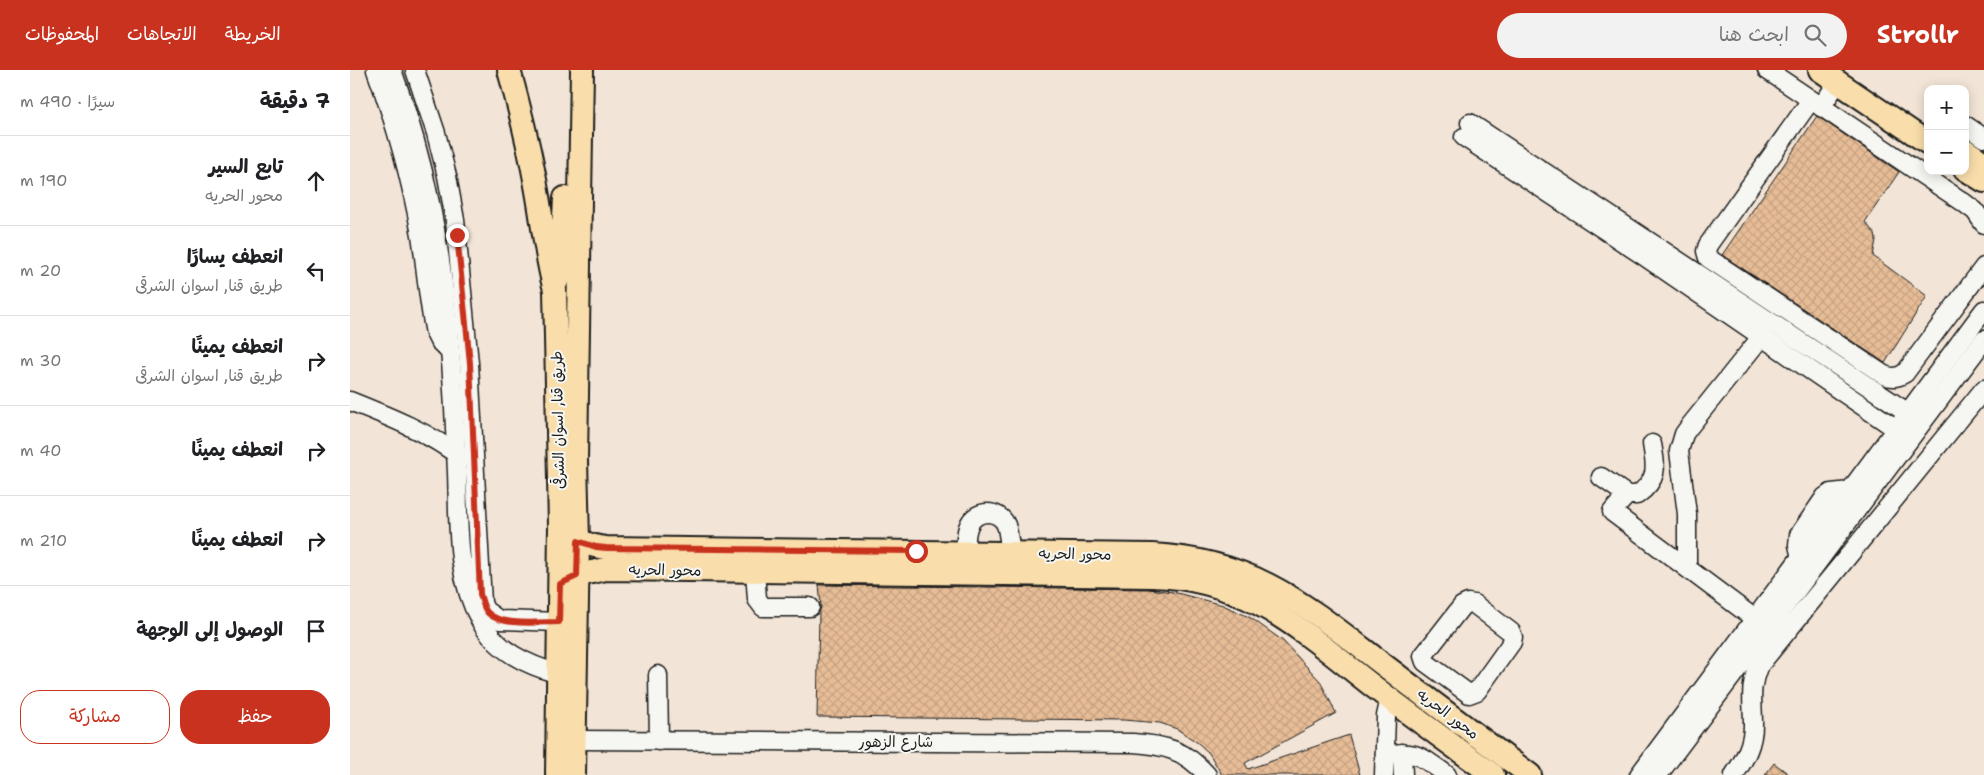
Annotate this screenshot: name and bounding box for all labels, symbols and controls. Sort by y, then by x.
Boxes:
search box [1497,13,1847,58]
text: Strollr [1877,19,1959,51]
icon: search [1801,21,1829,49]
text: المحفوظات [25,22,99,46]
text: الاتجاهات [127,22,197,46]
text: الخريطة [225,22,281,46]
text: ابحث هنا [1719,22,1789,47]
map controls [1924,85,1969,175]
button: + [1924,85,1969,130]
text: 7 دقيقة [260,87,330,115]
text: سيرًا · 490 m [20,91,115,112]
button: − [1924,130,1969,175]
text: تابع السير [209,154,283,179]
icon: ahead [302,167,330,195]
text: 190 m [20,170,67,191]
text: محور الحريه [205,185,283,206]
route end [446,224,469,247]
text: انعطف يسارًا [187,244,283,269]
icon: left [302,257,330,285]
text: 20 m [20,260,61,281]
text: طريق قنا, اسوان الشرقى [135,275,283,296]
text: انعطف يمينًا [192,334,283,359]
icon: right [302,347,330,375]
text: 30 m [20,350,61,371]
street label: طريق قنا, اسوان الشرقى [546,351,569,489]
text: طريق قنا, اسوان الشرقى [135,365,283,386]
text: انعطف يمينًا [192,437,283,462]
icon: right [302,437,330,465]
text: 40 m [20,440,62,461]
text: انعطف يمينًا [192,527,283,552]
icon: right [302,527,330,555]
text: 210 m [20,530,67,551]
route start [905,540,928,563]
street label: محور الحريه [1038,543,1112,565]
street label: محور الحريه [628,559,702,581]
text: الوصول إلى الوجهة [136,617,283,642]
icon: arrive [302,617,330,645]
street label: محور الحريه [1413,684,1483,744]
button: مشاركة [20,690,170,744]
button: حفظ [180,690,330,744]
street label: شارع الزهور [858,732,933,752]

